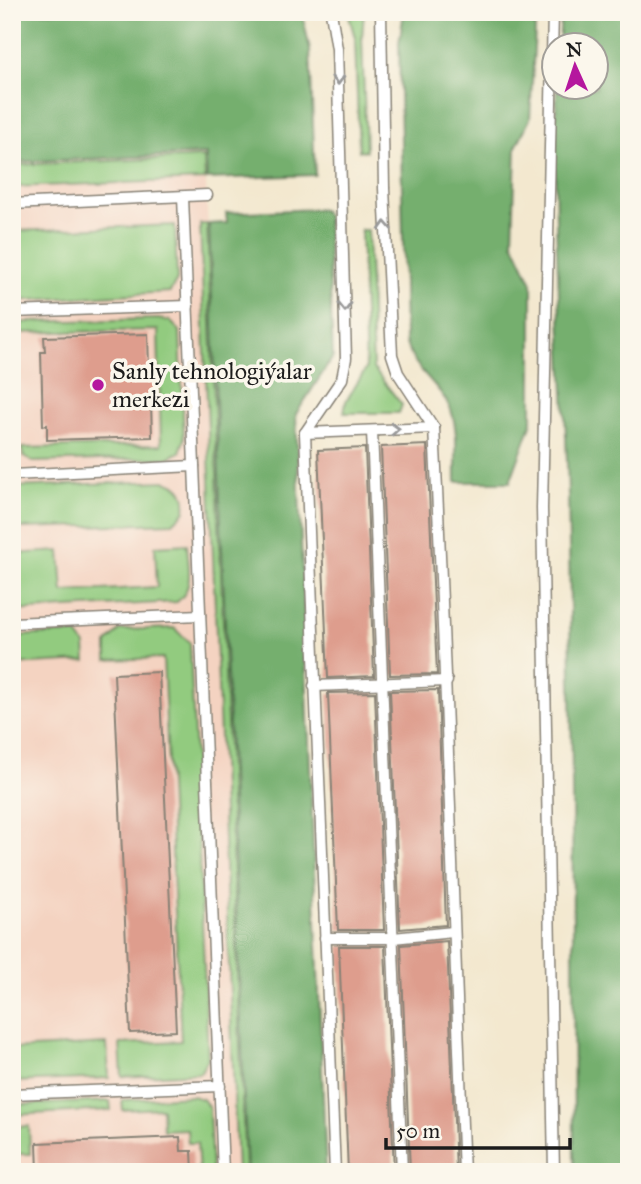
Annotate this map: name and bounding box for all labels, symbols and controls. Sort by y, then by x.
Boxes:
north arrow [540,32,610,102]
text: N [565,38,583,61]
one-way arrow [331,75,346,86]
one-way arrow [378,220,393,231]
one-way arrow [337,303,353,313]
place label: Sanly tehnologiýalar merkezi [112,356,312,414]
marker: Sanly tehnologiýalar merkezi [90,377,106,393]
one-way arrow [390,422,401,437]
scale bar [386,1107,569,1151]
text: 50 m [396,1118,441,1144]

